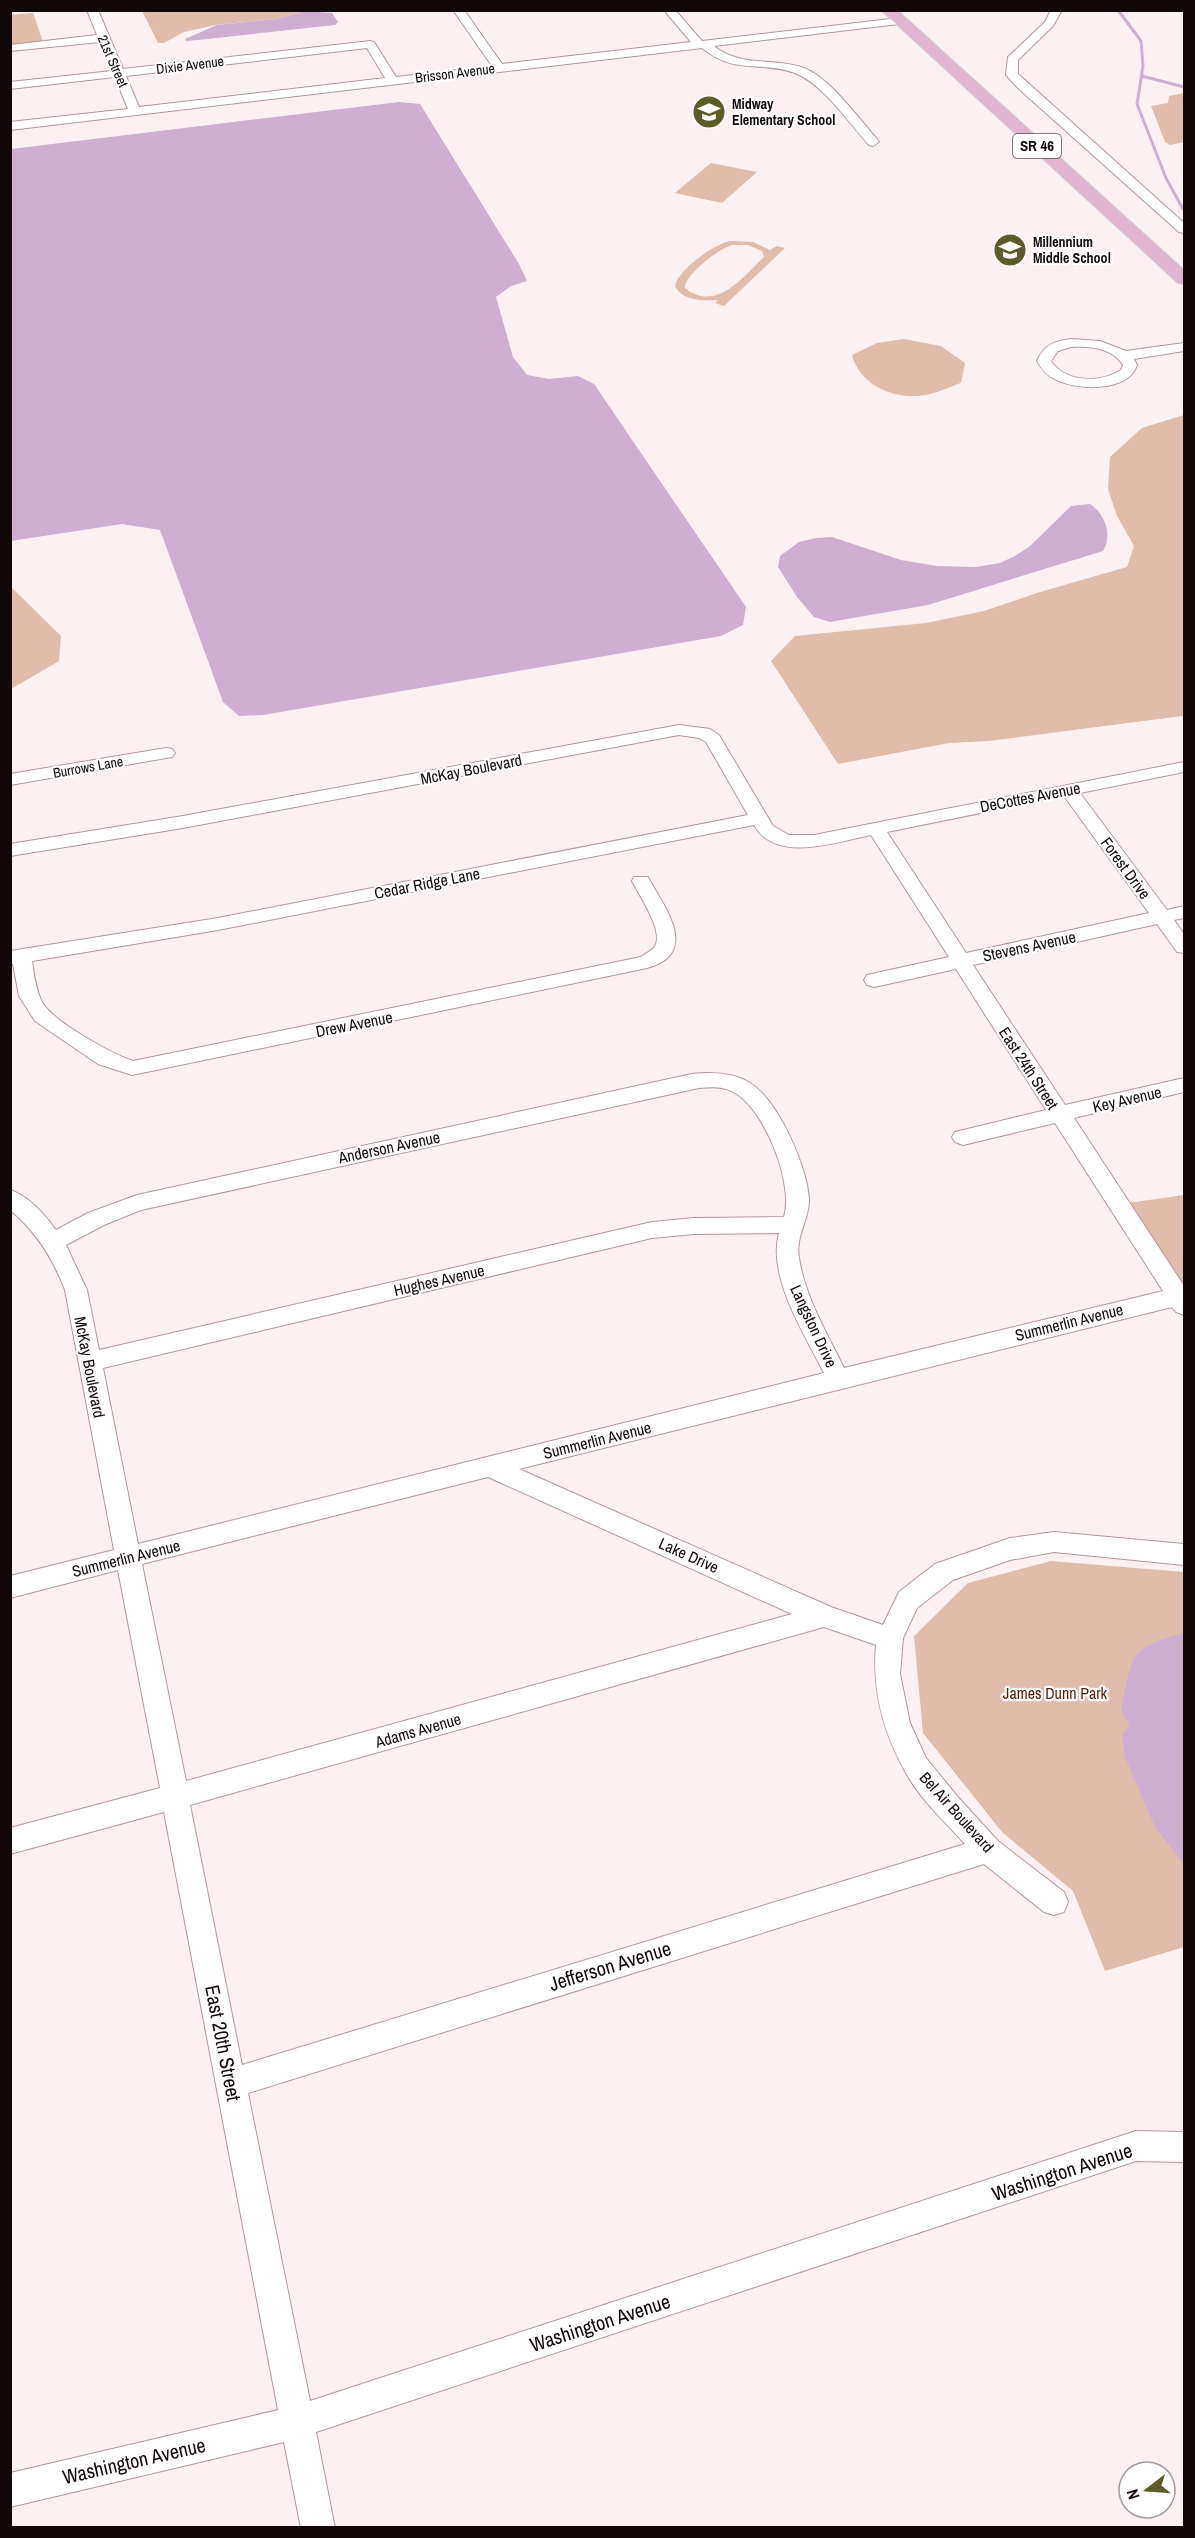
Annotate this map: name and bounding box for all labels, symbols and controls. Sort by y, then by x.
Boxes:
street label: 21st Street [93,32,133,90]
street label: Dixie Avenue [155,52,225,78]
street label: Brisson Avenue [414,59,496,87]
school or university icon: Midway Elementary School [691,94,727,130]
place label: Midway Elementary School [732,95,835,129]
road number: SR 46 [1013,134,1061,158]
school or university icon: Millennium Middle School [992,232,1028,268]
place label: Millennium Middle School [1033,233,1111,267]
street label: McKay Boulevard [418,748,524,790]
street label: Burrows Lane [52,752,124,782]
street label: DeCottes Avenue [978,776,1082,818]
street label: Forest Drive [1096,833,1156,903]
street label: Cedar Ridge Lane [372,862,482,904]
street label: Stevens Avenue [980,925,1078,967]
street label: Drew Avenue [314,1006,394,1042]
street label: East 24th Street [994,1023,1064,1114]
street label: Key Avenue [1091,1080,1163,1118]
street label: Anderson Avenue [335,1125,442,1169]
street label: Hughes Avenue [391,1259,487,1301]
street label: Langston Drive [785,1281,843,1371]
street label: Summerlin Avenue [1013,1298,1125,1346]
street label: McKay Boulevard [69,1314,111,1420]
street label: Summerlin Avenue [541,1416,653,1464]
street label: Lake Drive [656,1532,722,1578]
street label: Summerlin Avenue [70,1534,182,1582]
park label: James Dunn Park [1003,1682,1108,1704]
street label: Adams Avenue [372,1707,463,1753]
street label: Bel Air Boulevard [915,1767,999,1857]
street label: Jefferson Avenue [546,1934,674,1997]
street label: East 20th Street [199,1983,248,2104]
street label: Washington Avenue [988,2136,1135,2207]
street label: Washington Avenue [526,2287,673,2358]
street label: Washington Avenue [60,2431,208,2490]
north arrow [1117,2460,1177,2520]
text: N [1121,2487,1145,2502]

